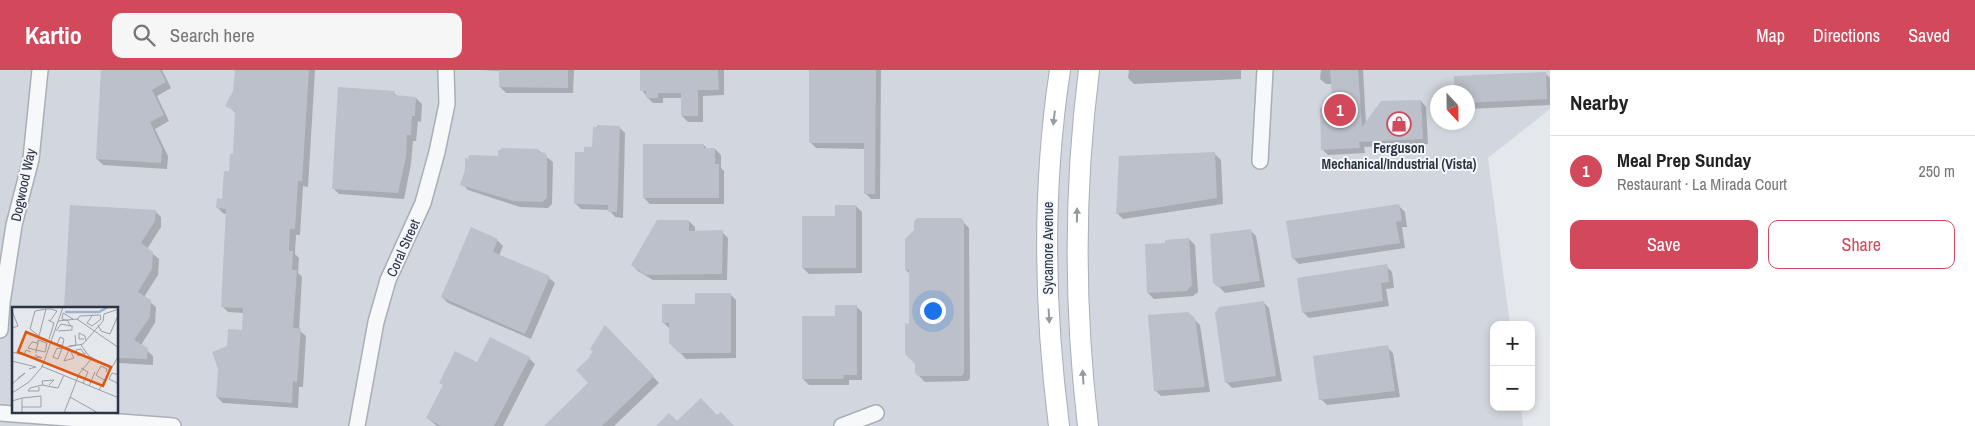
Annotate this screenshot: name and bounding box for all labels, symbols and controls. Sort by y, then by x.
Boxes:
search box [112,13,462,58]
text: Kartio [25,19,82,51]
icon: search [130,21,158,49]
text: Search here [170,22,255,48]
text: Map [1756,23,1785,48]
text: Directions [1813,23,1880,48]
text: Saved [1908,23,1950,48]
north arrow [1430,85,1475,130]
text: Nearby [1570,88,1628,117]
pin: 1 [1324,91,1356,129]
one-way arrow [1050,111,1058,127]
shop icon: Ferguson Mechanical/Industrial (Vista) [1386,111,1412,137]
place label: Ferguson Mechanical/Industrial (Vista) [1322,139,1477,173]
street label: Dogwood Way [6,147,40,223]
text: Meal Prep Sunday [1617,147,1751,173]
text: 1 [1582,160,1590,182]
text: 250 m [1919,160,1955,182]
text: Restaurant · La Mirada Court [1617,173,1787,195]
street label: Sycamore Avenue [1039,202,1057,294]
one-way arrow [1073,207,1081,223]
street label: Coral Street [382,216,424,280]
button: Save [1570,220,1758,269]
button: Share [1768,220,1955,269]
your location [920,298,946,324]
inset map [12,307,119,414]
one-way arrow [1045,308,1053,324]
map controls [1490,321,1535,411]
button: + [1490,321,1535,366]
button: − [1490,366,1535,411]
one-way arrow [1079,369,1087,385]

